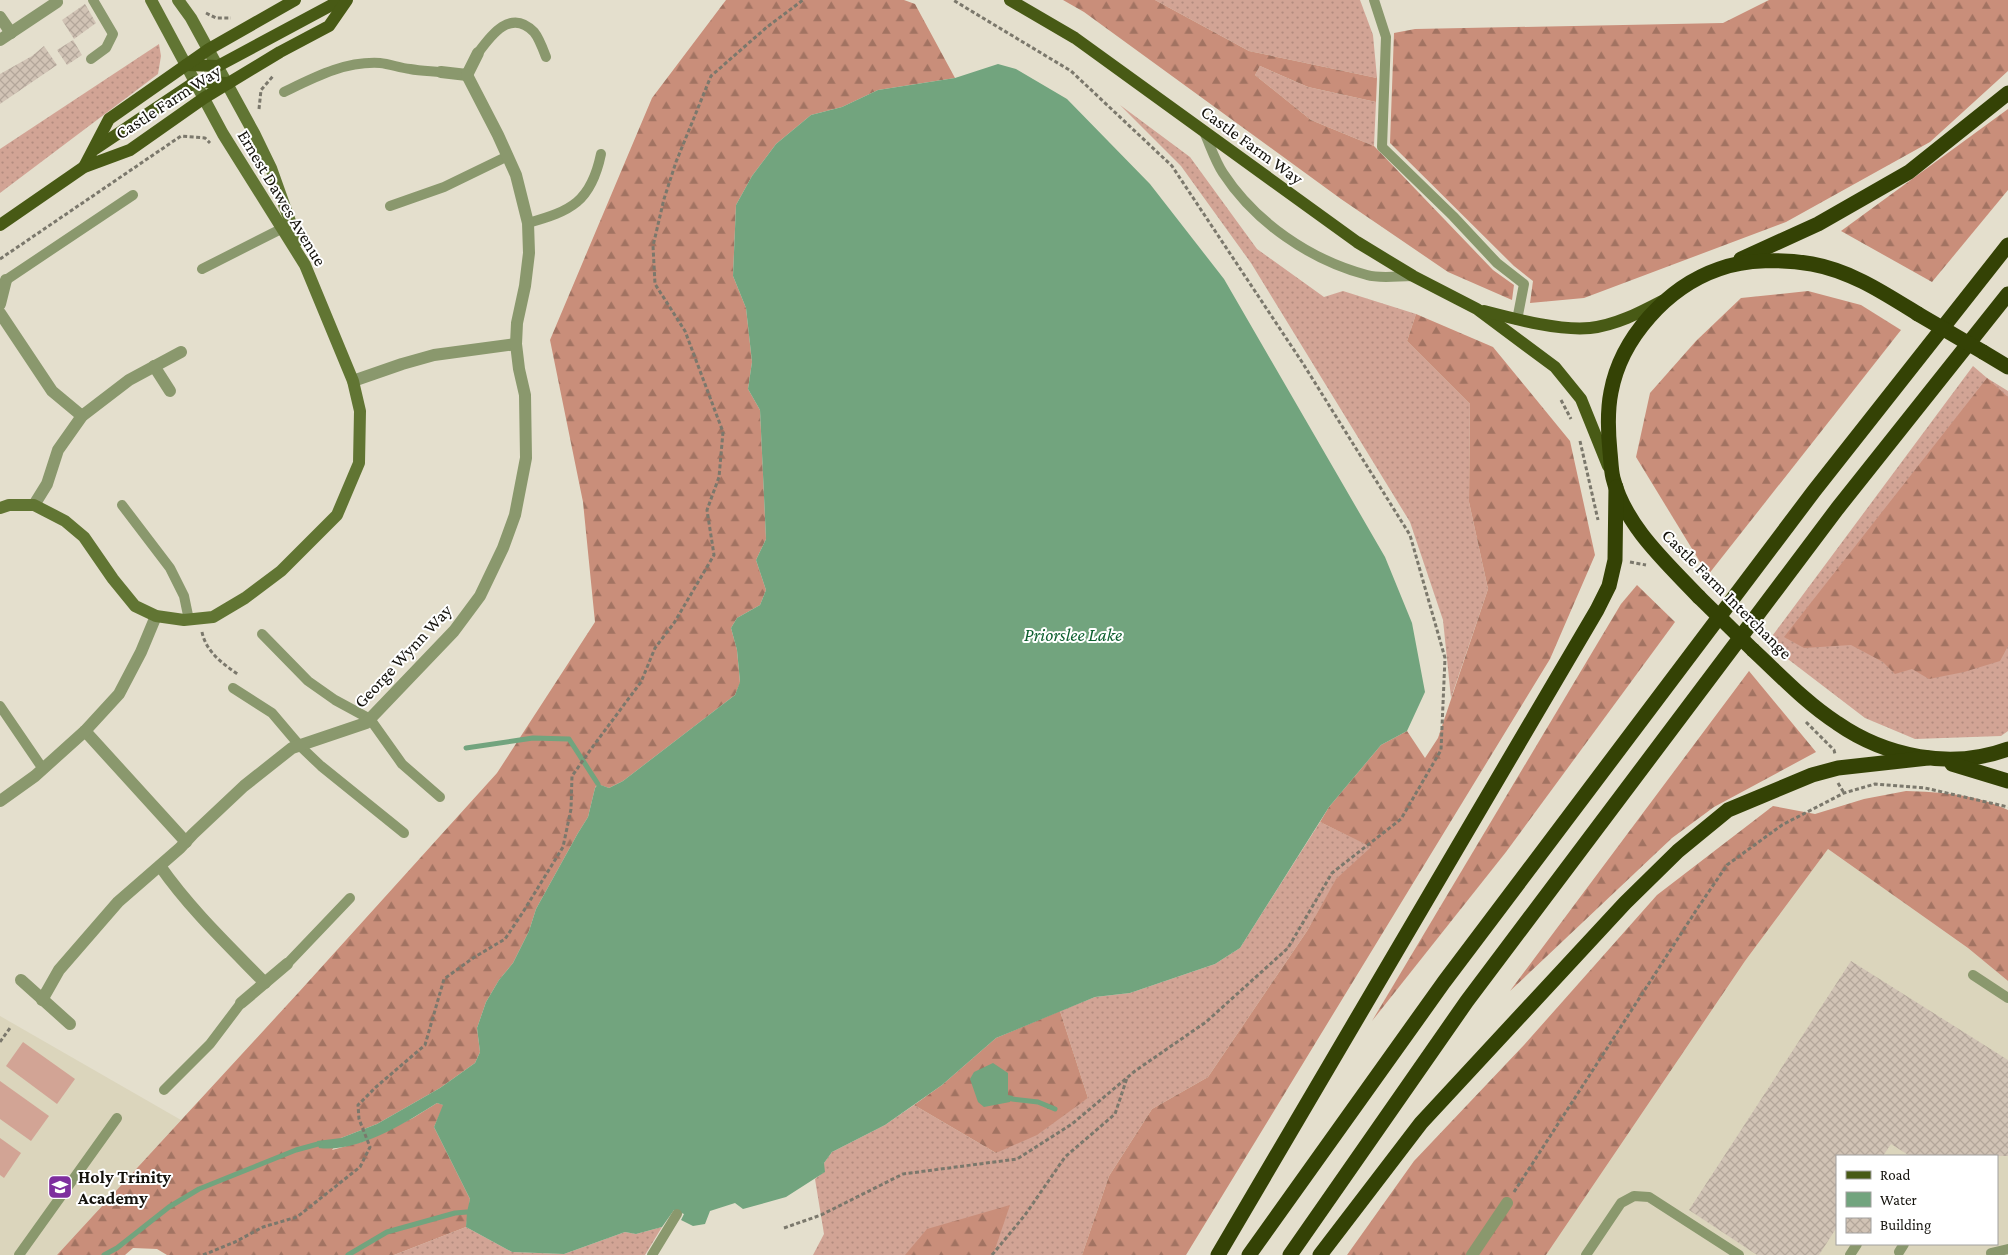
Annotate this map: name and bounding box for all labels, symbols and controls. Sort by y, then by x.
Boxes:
street label: Castle Farm Way [112,60,225,143]
street label: Castle Farm Way [1197,101,1307,189]
street label: Ernest Dawes Avenue [234,126,330,270]
street label: Castle Farm Interchange [1658,525,1796,663]
street label: George Wynn Way [350,600,456,712]
water label: Priorslee Lake [1024,624,1122,645]
legend [1836,1155,1998,1245]
place label: Holy Trinity Academy [77,1167,171,1208]
text: Road [1880,1167,1911,1183]
school or university icon: Holy Trinity Academy [47,1174,73,1200]
text: Water [1880,1192,1917,1208]
text: Building [1880,1217,1931,1234]

